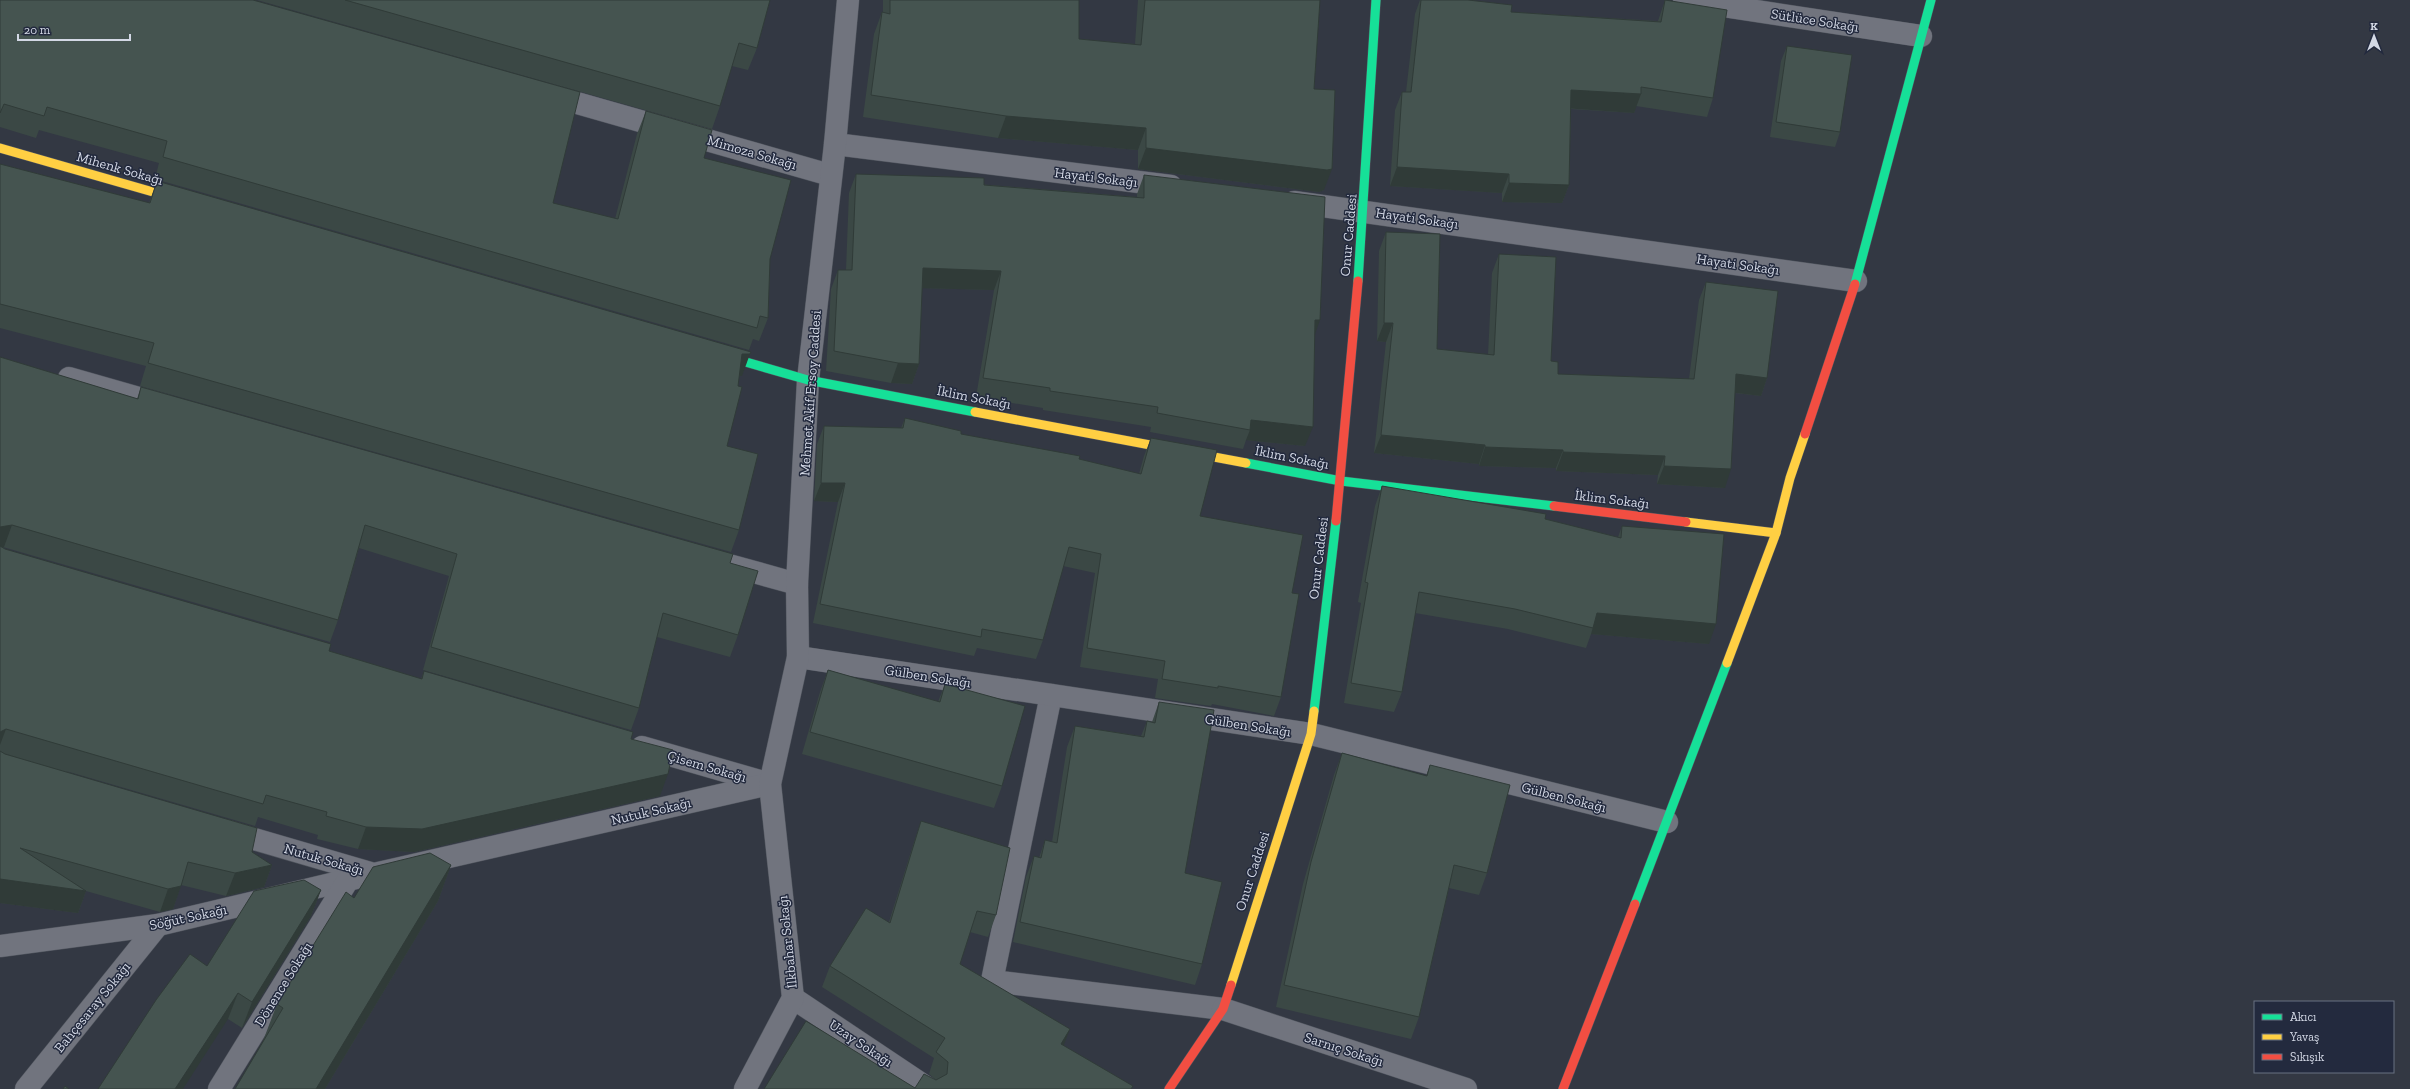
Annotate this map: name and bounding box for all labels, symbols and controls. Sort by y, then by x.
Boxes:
street label: Sütlüce Sokağı [1770,5,1860,36]
scale bar [18,16,130,42]
north arrow [2354,16,2394,56]
text: K [2370,20,2378,33]
text: 20 m [24,23,51,37]
street label: Mimoza Sokağı [705,132,799,173]
street label: Mihenk Sokağı [75,148,165,189]
street label: Hayati Sokağı [1054,164,1138,191]
street label: Onur Caddesi [1336,193,1361,277]
street label: Hayati Sokağı [1374,204,1459,233]
street label: Hayati Sokağı [1695,250,1780,279]
street label: Mehmet Akif Ersoy Caddesi [796,310,825,476]
street label: İklim Sokağı [935,382,1012,413]
street label: İklim Sokağı [1253,442,1330,473]
street label: İklim Sokağı [1574,486,1650,513]
street label: Onur Caddesi [1305,516,1332,600]
street label: Gülben Sokağı [884,661,972,692]
street label: Gülben Sokağı [1204,710,1292,741]
street label: Çisem Sokağı [665,747,748,786]
street label: Gülben Sokağı [1520,779,1608,816]
street label: Nutuk Sokağı [609,794,693,829]
street label: Onur Caddesi [1232,829,1273,913]
street label: Nutuk Sokağı [282,840,366,879]
street label: İlkbahar Sokağı [774,895,801,989]
street label: Söğüt Sokağı [148,901,229,934]
street label: Dönence Sokağı [251,939,316,1030]
street label: Bahçesaray Sokağı [51,959,134,1056]
legend [2254,1001,2394,1073]
text: Akıcı [2290,1010,2317,1024]
street label: Uzay Sokağı [826,1016,896,1071]
street label: Sarnıç Sokağı [1302,1029,1386,1070]
text: Yavaş [2289,1030,2319,1044]
text: Sıkışık [2290,1050,2325,1064]

